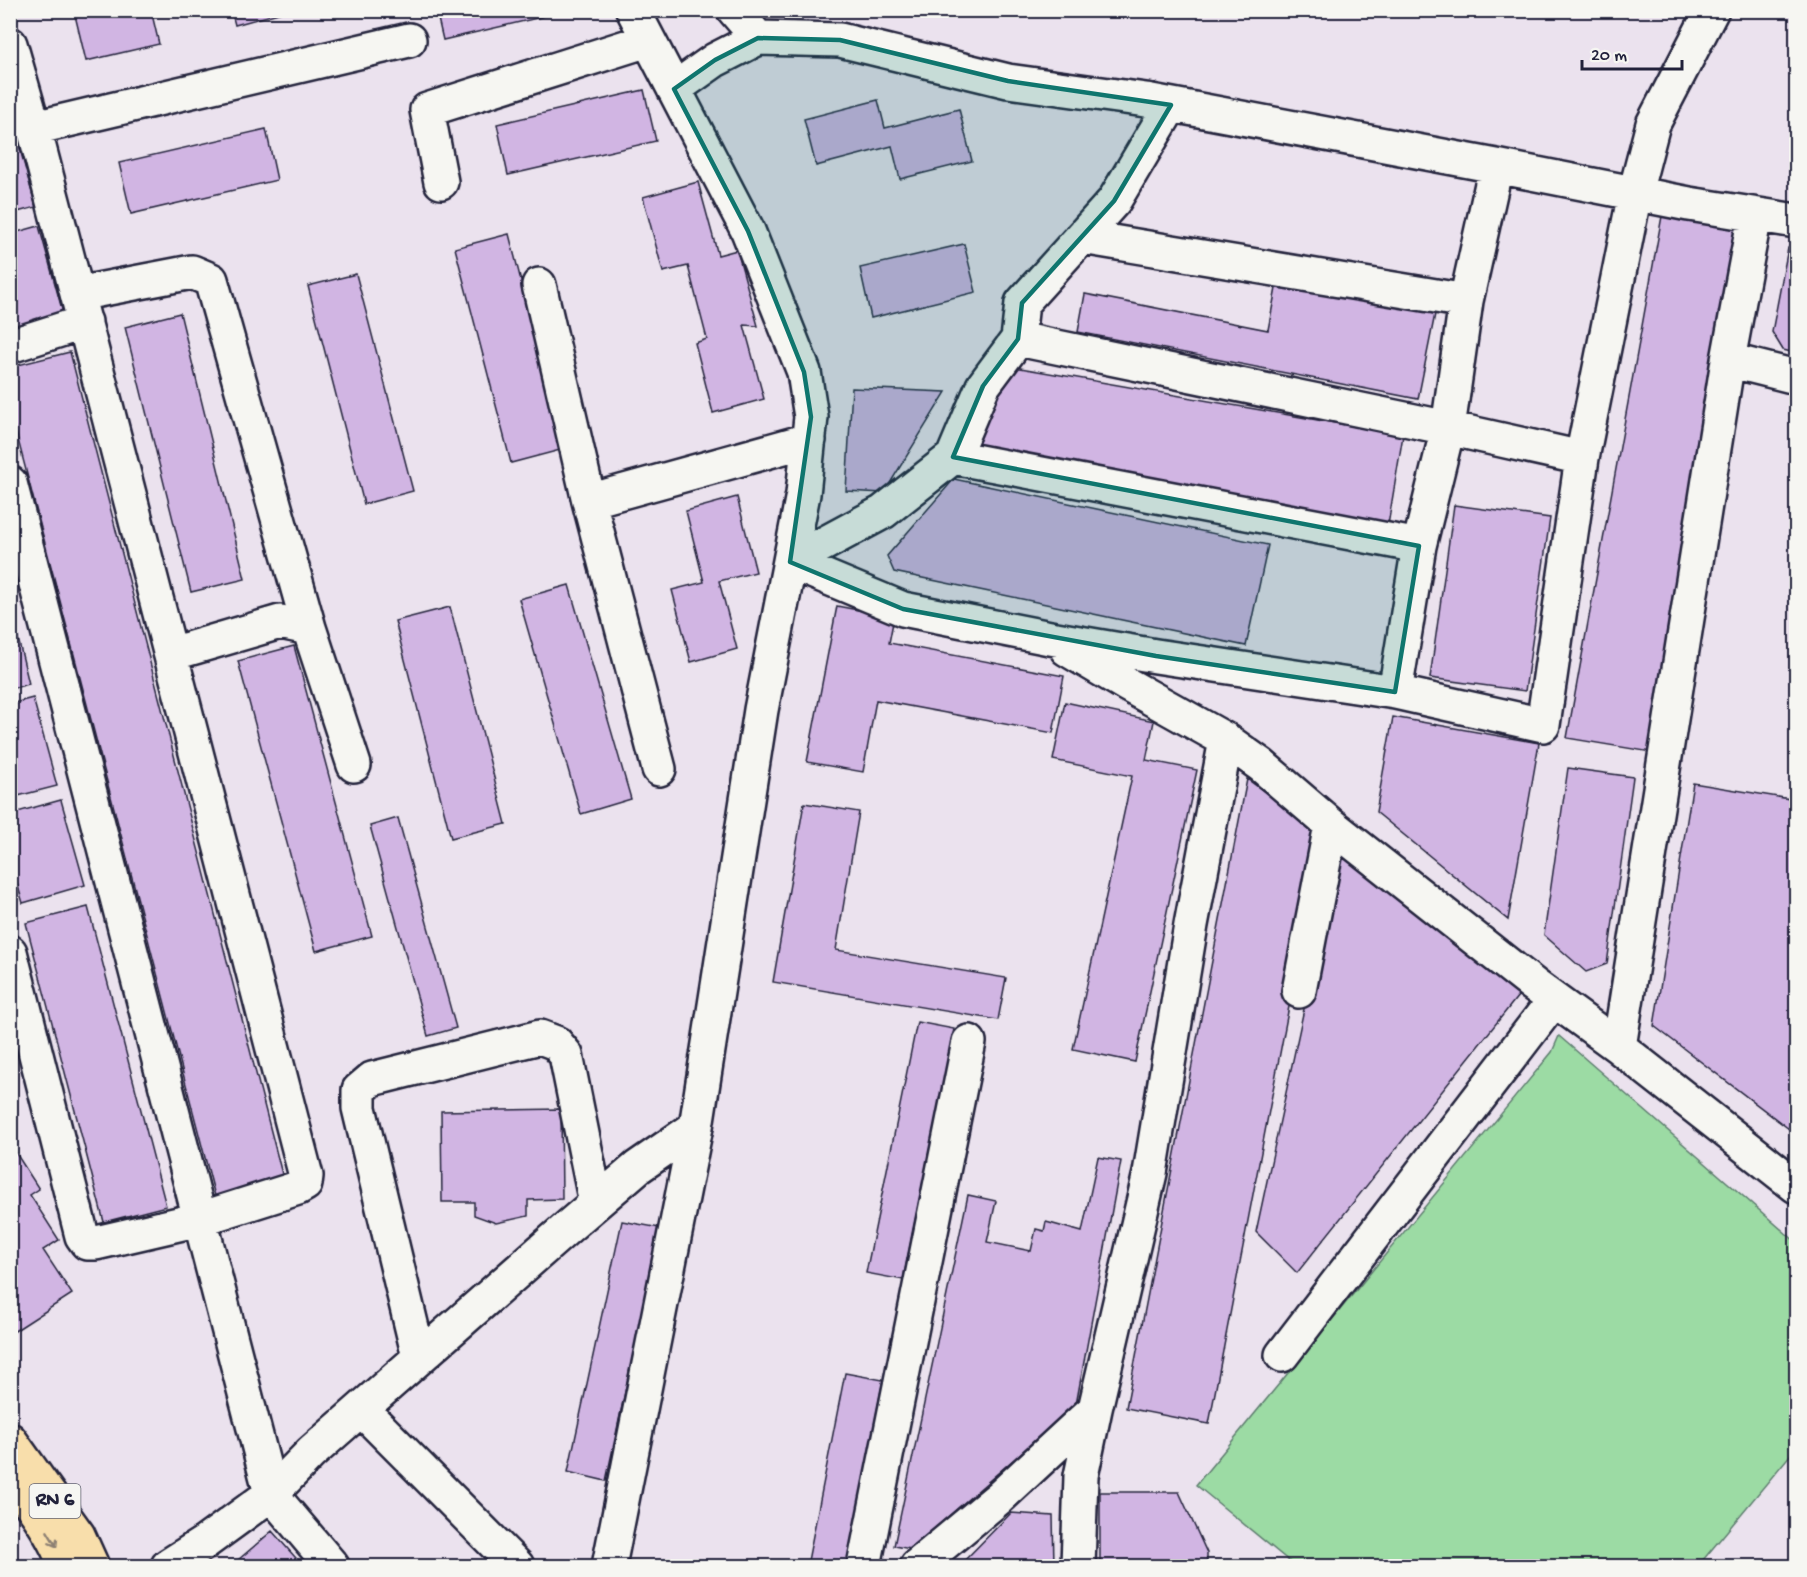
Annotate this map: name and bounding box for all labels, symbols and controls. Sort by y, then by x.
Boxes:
scale bar [1582,33,1682,71]
text: 20 m [1591,46,1627,67]
road number: RN 6 [29,1484,80,1518]
one-way arrow [46,1530,58,1547]

